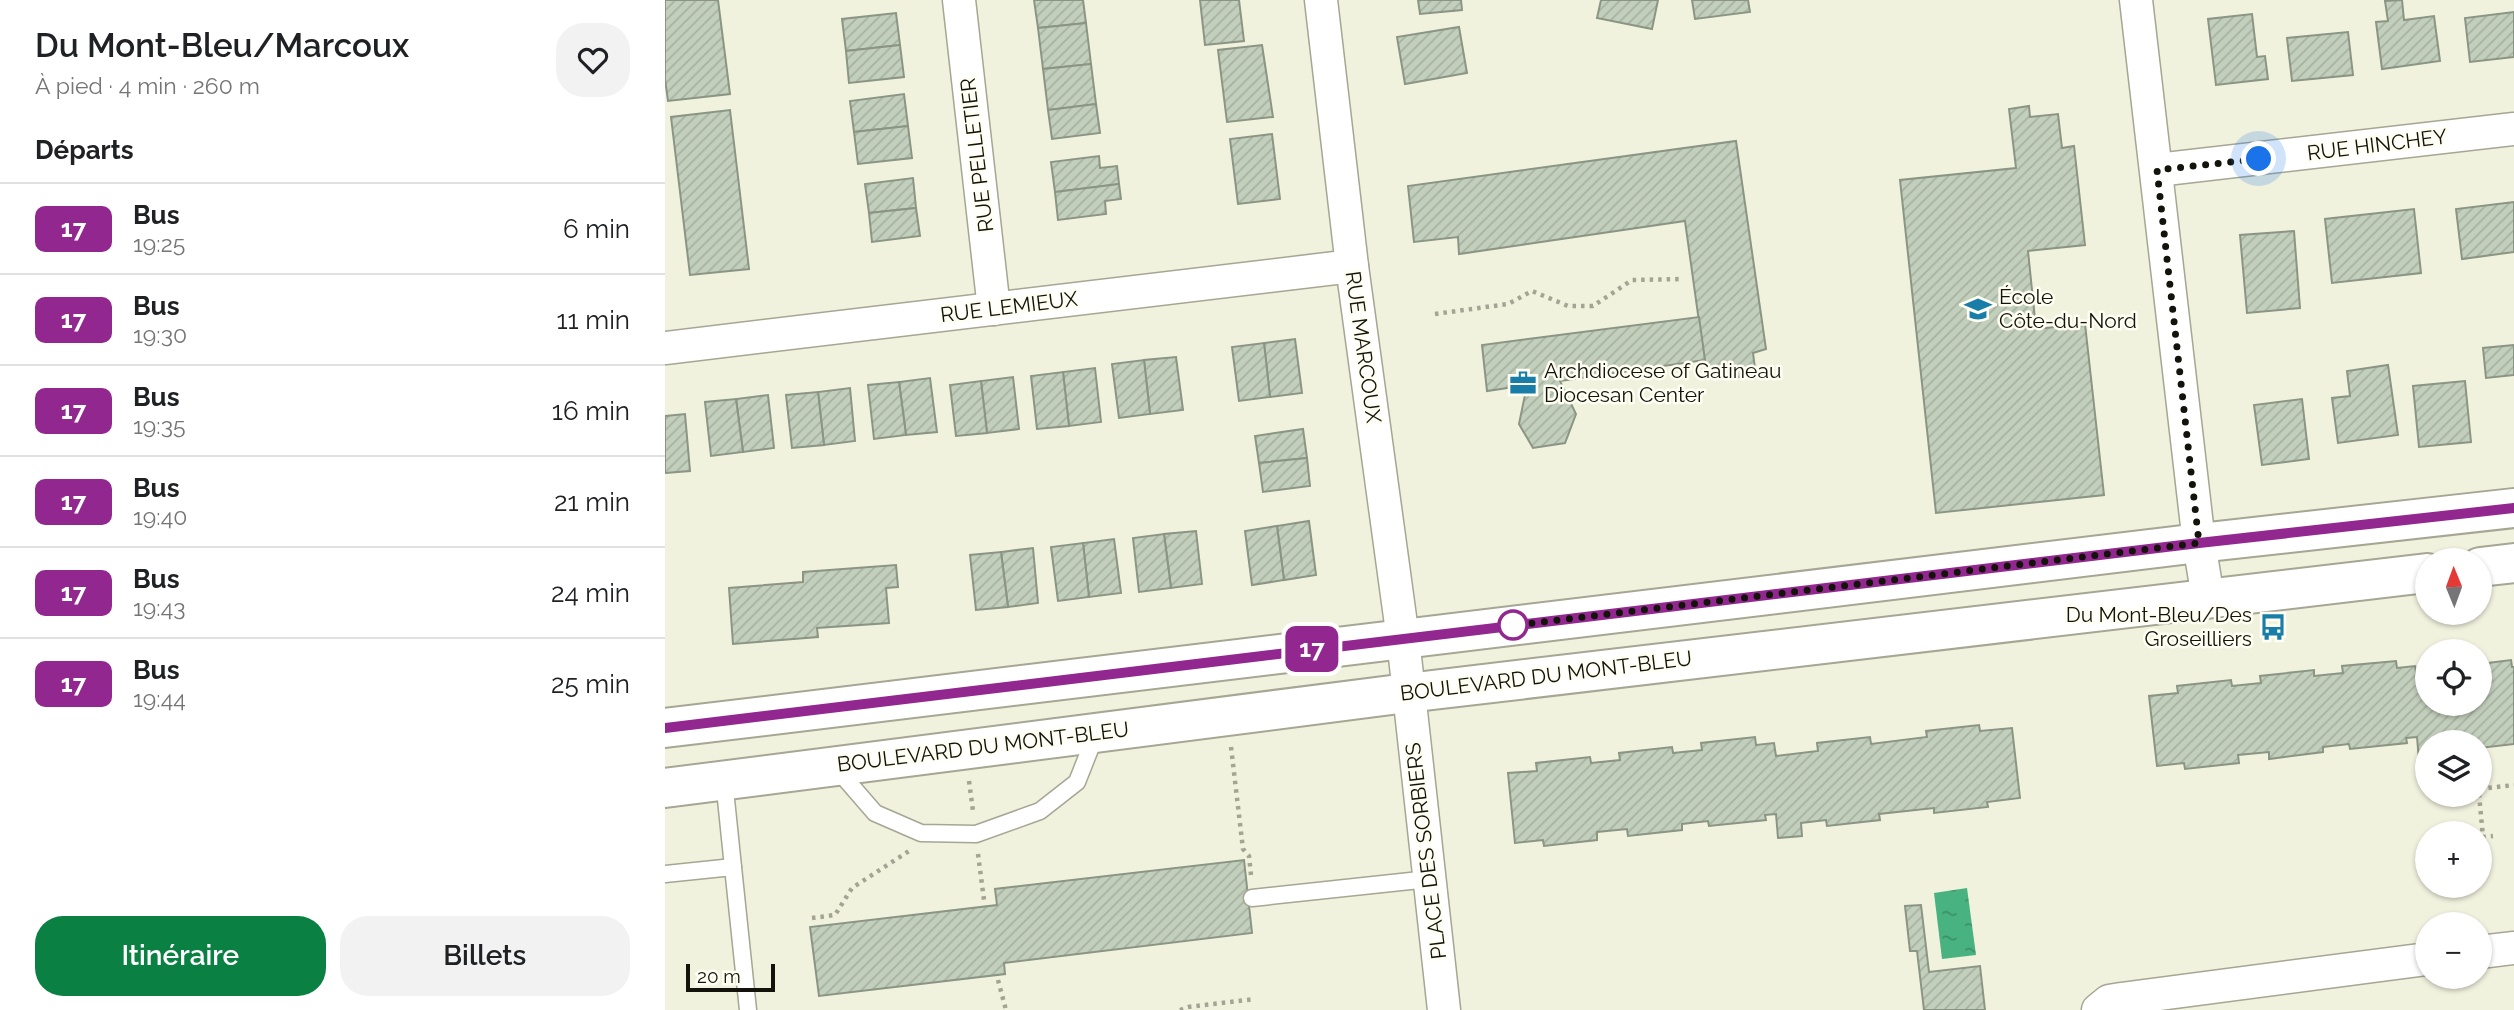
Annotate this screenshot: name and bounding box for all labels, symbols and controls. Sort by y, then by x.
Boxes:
button: heart [556,23,630,97]
text: Du Mont-Bleu/Marcoux [35,26,409,65]
text: À pied · 4 min · 260 m [35,72,260,99]
street label: RUE PELLETIER [955,76,998,234]
street label: RUE HINCHEY [2305,123,2449,166]
text: Départs [35,135,134,165]
your location [2241,141,2276,176]
text: Bus [133,200,180,230]
text: 17 [61,214,86,243]
text: 6 min [563,214,630,244]
text: 19:25 [133,230,185,257]
street label: RUE MARCOUX [1340,269,1387,425]
place label: École Côte-du-Nord [1999,284,2137,333]
street label: RUE LEMIEUX [939,286,1080,327]
text: Bus [133,291,180,321]
school or university icon: École Côte-du-Nord [1963,294,1993,324]
text: 17 [61,305,86,334]
text: 11 min [556,305,630,335]
text: 19:30 [133,321,187,348]
place label: Archdiocese of Gatineau Diocesan Center [1544,358,1781,407]
office icon: Archdiocese of Gatineau Diocesan Center [1508,368,1538,398]
text: Bus [133,382,180,412]
text: 17 [61,396,86,425]
text: 16 min [552,396,630,426]
text: 19:35 [133,412,185,439]
text: Bus [133,473,180,503]
text: 17 [61,487,86,516]
text: 21 min [554,487,630,517]
text: 19:40 [133,503,187,530]
north arrow [2415,548,2492,625]
map controls [2415,548,2492,989]
text: Bus [133,564,180,594]
text: 17 [61,578,86,607]
text: 24 min [551,578,630,608]
text: 19:43 [133,594,186,621]
place label: Du Mont-Bleu/Des Groseilliers [2066,602,2252,651]
unlabelled marker [1498,610,1528,640]
bus stop icon: Du Mont-Bleu/Des Groseilliers [2258,612,2288,642]
line badge: 17 [1281,626,1343,672]
text: 17 [1299,634,1325,663]
button: locate [2415,639,2492,716]
street label: BOULEVARD DU MONT-BLEU [1399,645,1693,706]
text: Bus [133,655,180,685]
text: 17 [61,669,86,698]
text: 25 min [551,669,630,699]
text: 19:44 [133,685,186,712]
street label: BOULEVARD DU MONT-BLEU [836,716,1130,777]
button: layers [2415,730,2492,807]
street label: PLACE DES SORBIERS [1400,741,1451,961]
button: + [2415,821,2492,898]
button: − [2415,912,2492,989]
button: Itinéraire [35,916,326,996]
button: Billets [340,916,630,996]
scale bar [686,961,775,993]
text: 20 m [697,965,741,987]

